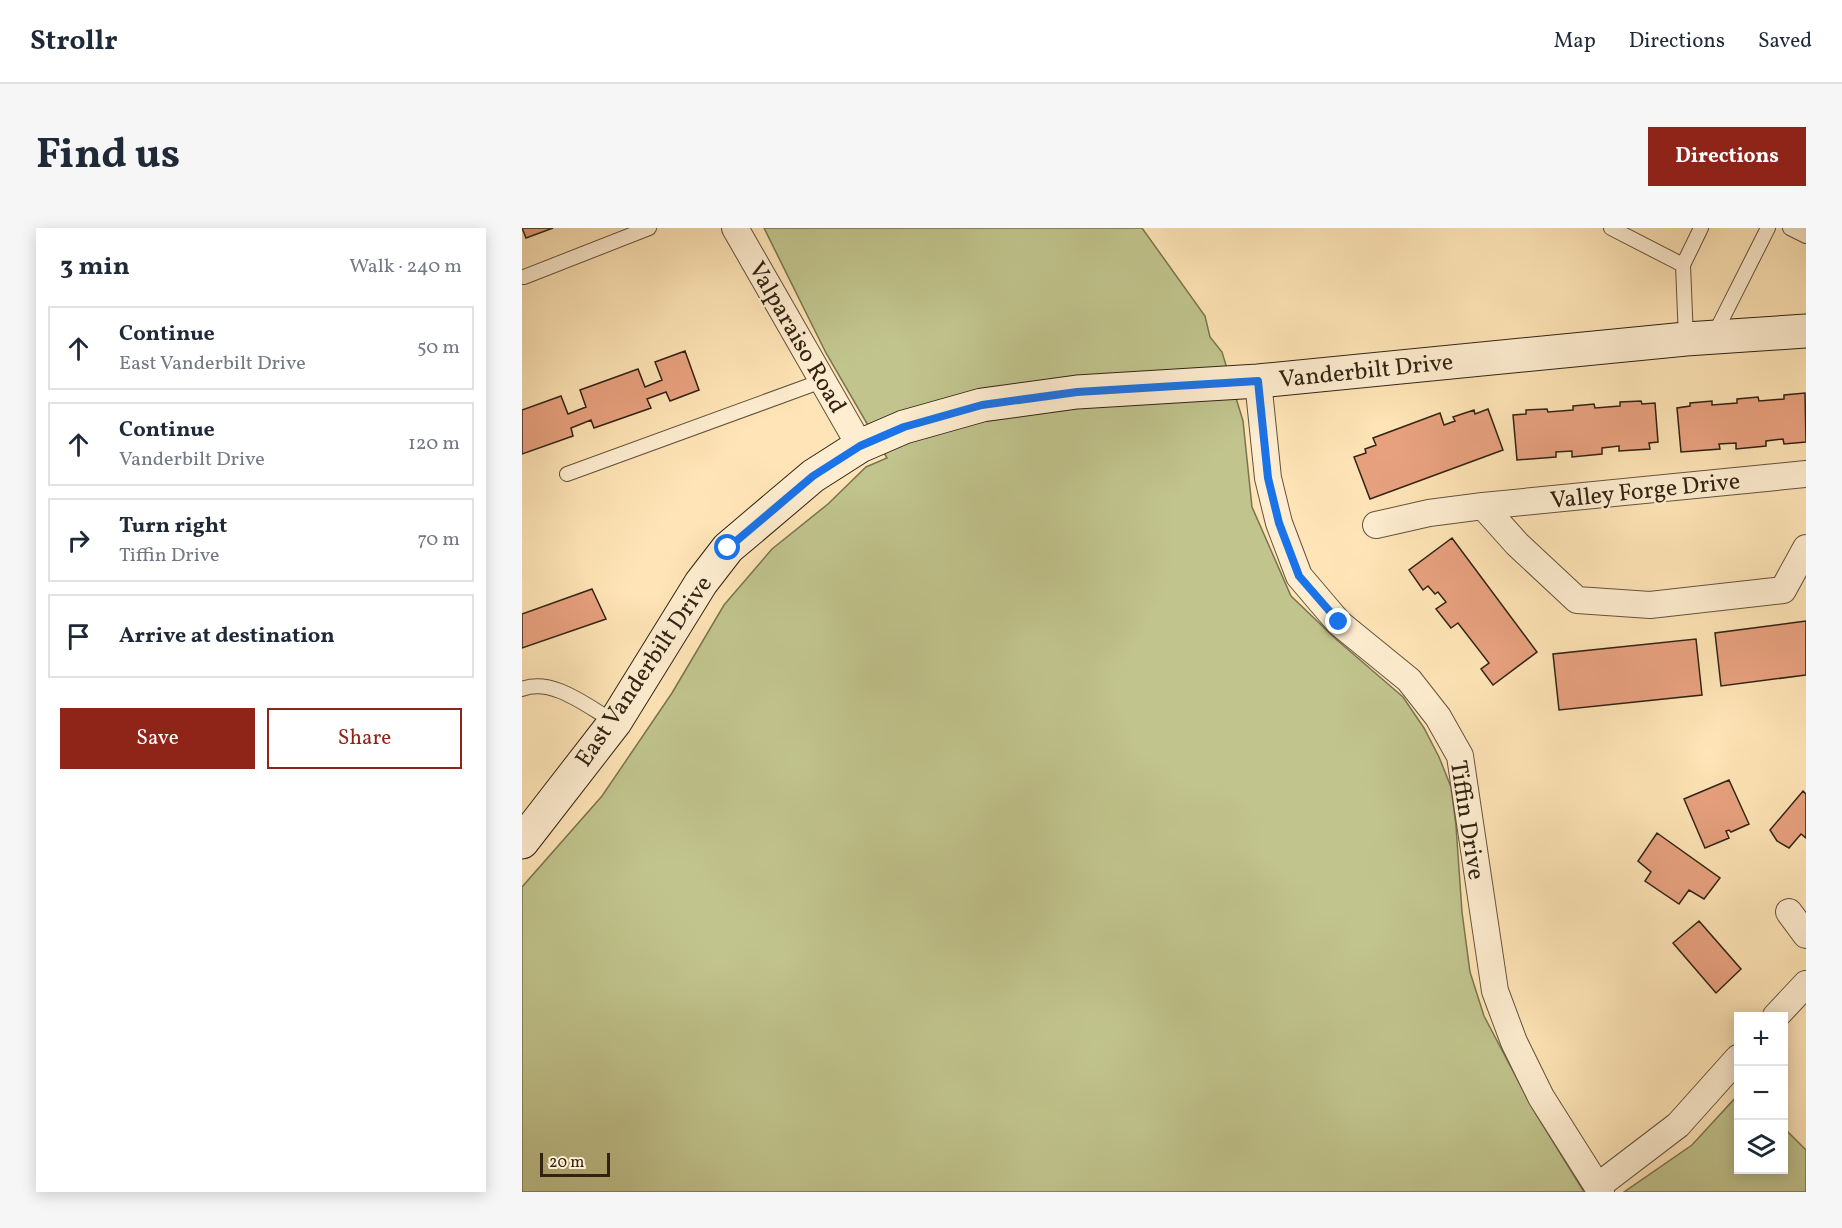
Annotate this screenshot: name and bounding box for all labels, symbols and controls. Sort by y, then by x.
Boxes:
text: Strollr [30,22,118,61]
text: Map [1554,27,1596,56]
text: Directions [1629,27,1725,56]
text: Saved [1758,27,1812,56]
text: Find us [36,127,180,186]
button: Directions [1648,127,1806,186]
text: 3 min [60,249,130,285]
text: Walk · 240 m [349,253,462,281]
street label: Valparaiso Road [739,256,854,420]
text: Continue [119,319,215,350]
icon: ahead [62,332,95,365]
text: 50 m [417,334,460,362]
street label: Vanderbilt Drive [1277,346,1455,398]
text: East Vanderbilt Drive [119,350,306,378]
text: Continue [119,415,215,446]
icon: ahead [62,428,95,461]
text: 120 m [408,430,460,458]
text: Vanderbilt Drive [119,446,265,474]
street label: Valley Forge Drive [1548,465,1742,519]
text: Turn right [119,511,227,542]
icon: right [62,524,95,557]
text: 70 m [417,526,460,554]
route start [714,534,740,560]
text: Tiffin Drive [119,542,220,570]
street label: East Vanderbilt Drive [568,570,721,775]
route end [1325,608,1351,634]
icon: arrive [62,620,95,653]
text: Arrive at destination [119,621,335,652]
button: Save [60,708,255,769]
button: Share [267,708,462,769]
street label: Tiffin Drive [1440,758,1492,883]
map controls [1734,1012,1788,1174]
button: + [1734,1012,1788,1066]
button: − [1734,1066,1788,1120]
button: layers [1734,1120,1788,1174]
scale bar [540,1150,610,1178]
text: 20 m [549,1152,584,1174]

